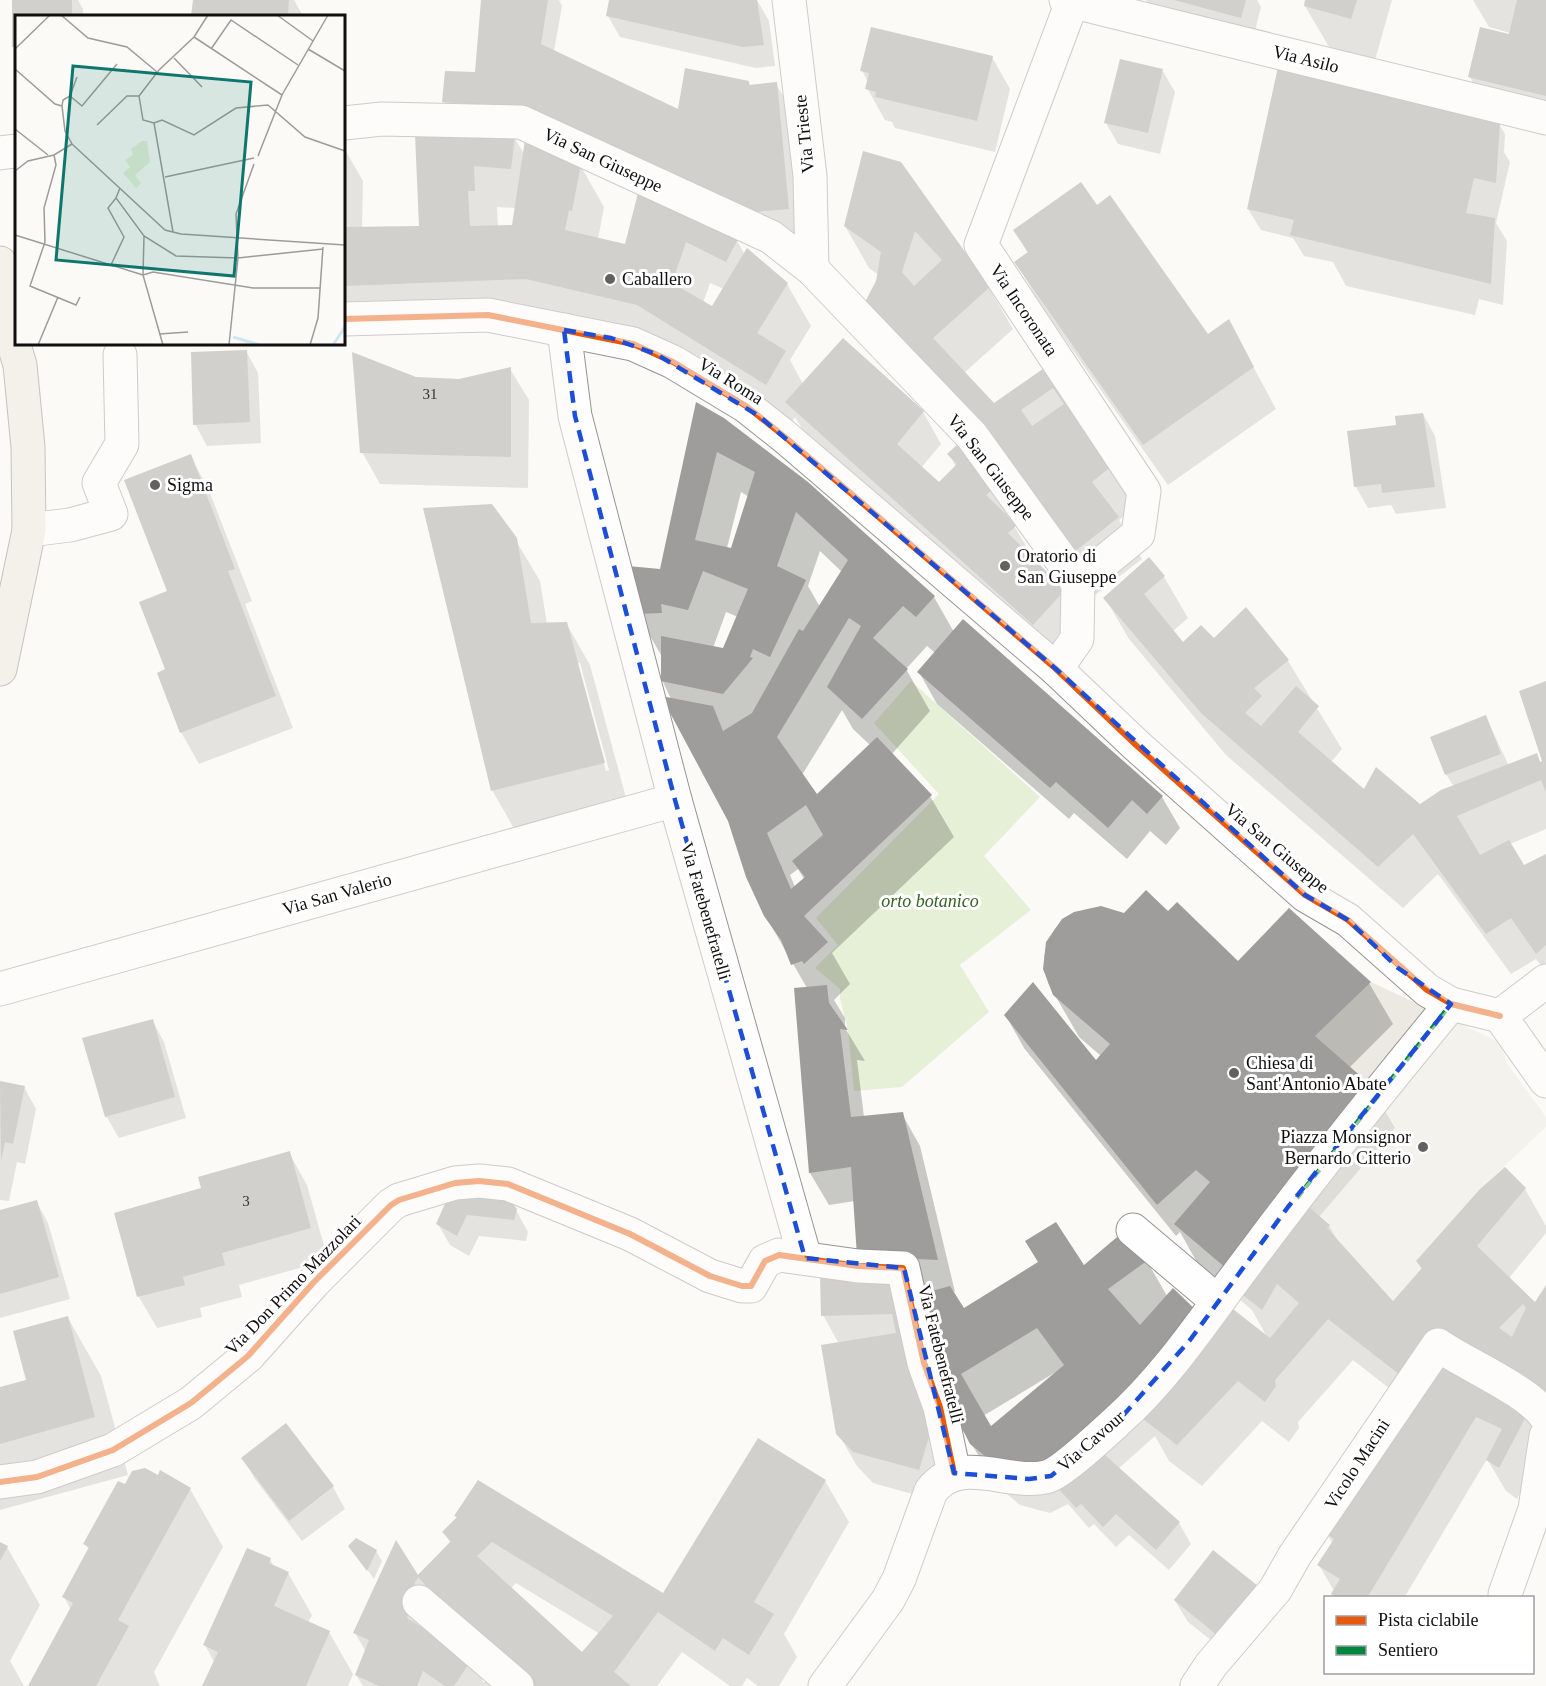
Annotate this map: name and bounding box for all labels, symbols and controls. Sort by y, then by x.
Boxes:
inset map [15,15,345,345]
street label: Via Asilo [1271,41,1341,77]
street label: Via Trieste [790,94,818,174]
street label: Via San Giuseppe [540,124,666,196]
street label: Via Incoronata [986,260,1062,360]
place label: Caballero [622,269,692,289]
marker: Caballero [603,272,617,286]
street label: Via Roma [695,353,767,409]
house number: 31 [423,386,438,402]
street label: Via San Giuseppe [943,410,1039,524]
place label: Sigma [167,475,213,495]
marker: Sigma [148,478,162,492]
place label: Oratorio di San Giuseppe [1017,546,1116,587]
marker: Oratorio di San Giuseppe [998,559,1012,573]
street label: Via San Giuseppe [1221,799,1333,897]
street label: Via Fatebenefratelli [677,840,735,982]
street label: Via San Valerio [280,869,394,919]
park label: orto botanico [881,891,979,911]
place label: Chiesa di Sant'Antonio Abate [1246,1053,1387,1094]
marker: Chiesa di Sant'Antonio Abate [1227,1066,1241,1080]
place label: Piazza Monsignor Bernardo Citterio [1281,1127,1411,1168]
marker: Piazza Monsignor Bernardo Citterio [1416,1140,1430,1154]
house number: 3 [242,1193,250,1209]
street label: Via Don Primo Mazzolari [221,1211,365,1359]
street label: Via Fatebenefratelli [914,1283,968,1425]
street label: Via Cavour [1053,1406,1129,1476]
street label: Vicolo Macini [1320,1415,1394,1513]
legend [1324,1596,1534,1674]
text: Pista ciclabile [1378,1610,1478,1630]
text: Sentiero [1378,1640,1438,1660]

